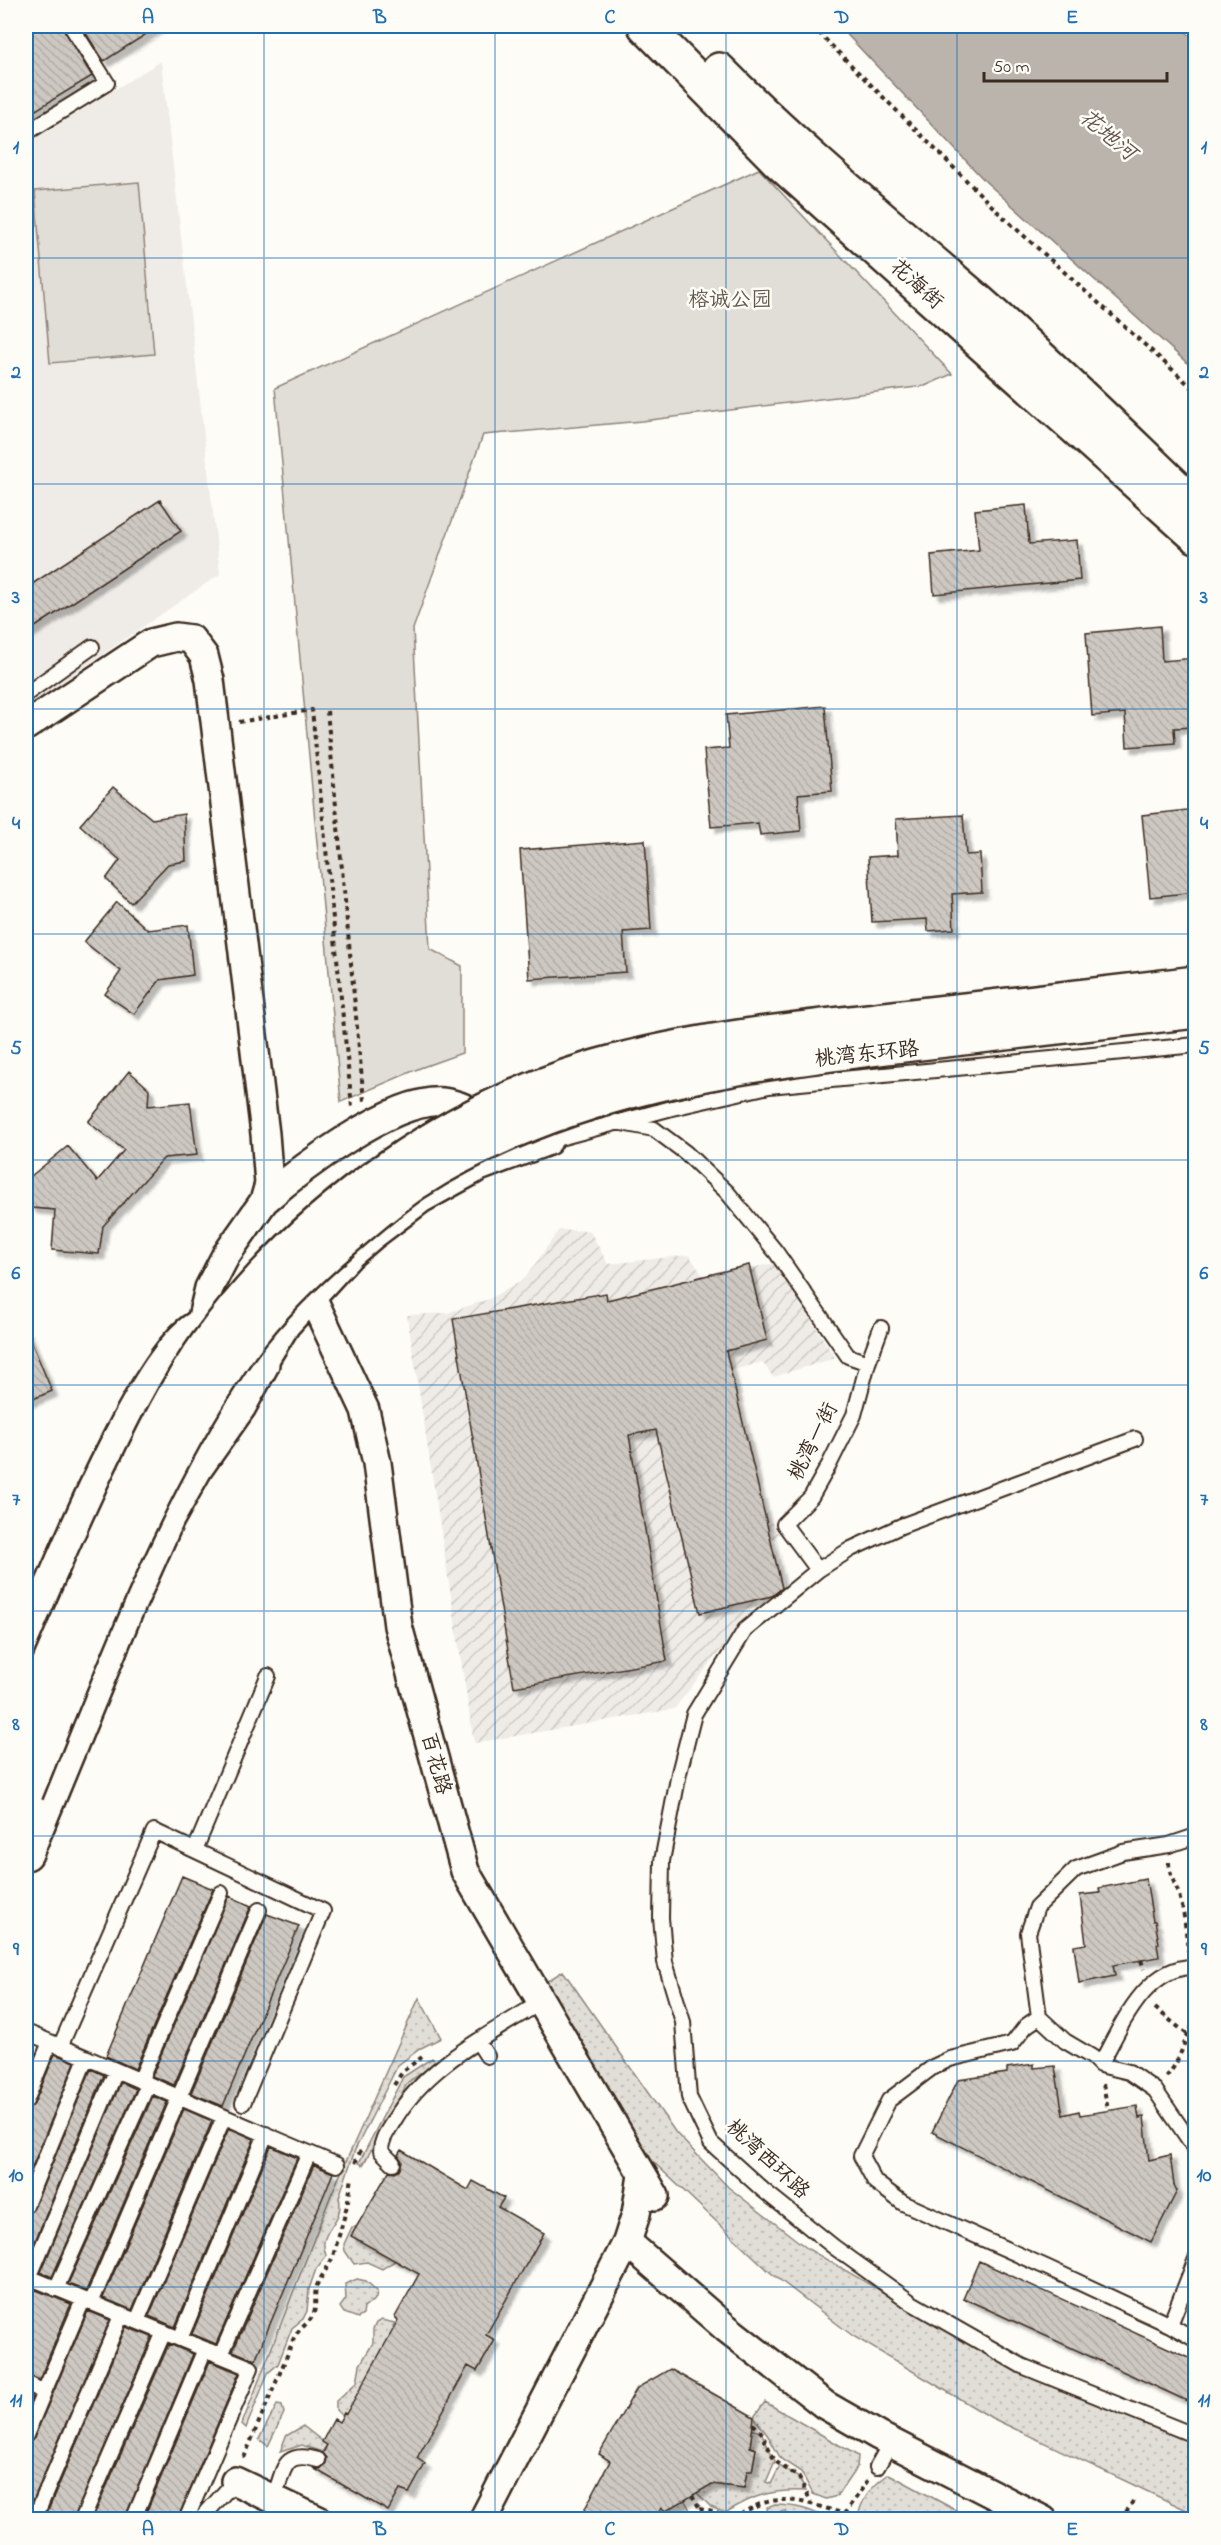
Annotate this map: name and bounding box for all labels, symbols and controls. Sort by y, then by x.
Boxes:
text: A [142,4,154,33]
text: B [372,4,387,33]
text: C [605,4,616,33]
text: D [834,4,849,33]
text: E [1066,4,1078,33]
scale bar [984,45,1167,83]
text: 50 m [993,55,1030,81]
water label: 花地河 [1071,103,1145,171]
text: 1 [13,134,20,163]
text: 1 [1201,134,1208,163]
street label: 花海街 [883,253,949,317]
park label: 榕诚公园 [688,286,772,316]
text: 2 [10,359,21,388]
text: 2 [1198,359,1209,388]
text: 3 [11,584,20,613]
text: 3 [1199,584,1208,613]
text: 4 [12,810,21,839]
text: 4 [1200,810,1209,839]
text: 5 [10,1035,22,1064]
street label: 桃湾东环路 [813,1035,921,1075]
text: 5 [1198,1035,1210,1064]
text: 6 [12,1260,21,1289]
text: 6 [1200,1260,1209,1289]
street label: 桃湾一街 [782,1398,846,1486]
text: 7 [12,1486,21,1515]
text: 7 [1200,1486,1209,1515]
text: 8 [11,1711,20,1740]
text: 8 [1199,1711,1208,1740]
street label: 百花路 [412,1730,458,1798]
text: 9 [12,1936,20,1965]
text: 9 [1200,1936,1208,1965]
street label: 桃湾西环路 [718,2113,816,2207]
text: 10 [9,2162,24,2191]
text: 10 [1197,2162,1212,2191]
text: 11 [10,2387,23,2416]
text: 11 [1198,2387,1211,2416]
text: A [142,2516,154,2545]
text: B [372,2516,387,2545]
text: C [605,2516,616,2545]
text: D [834,2516,849,2545]
text: E [1066,2516,1078,2545]

